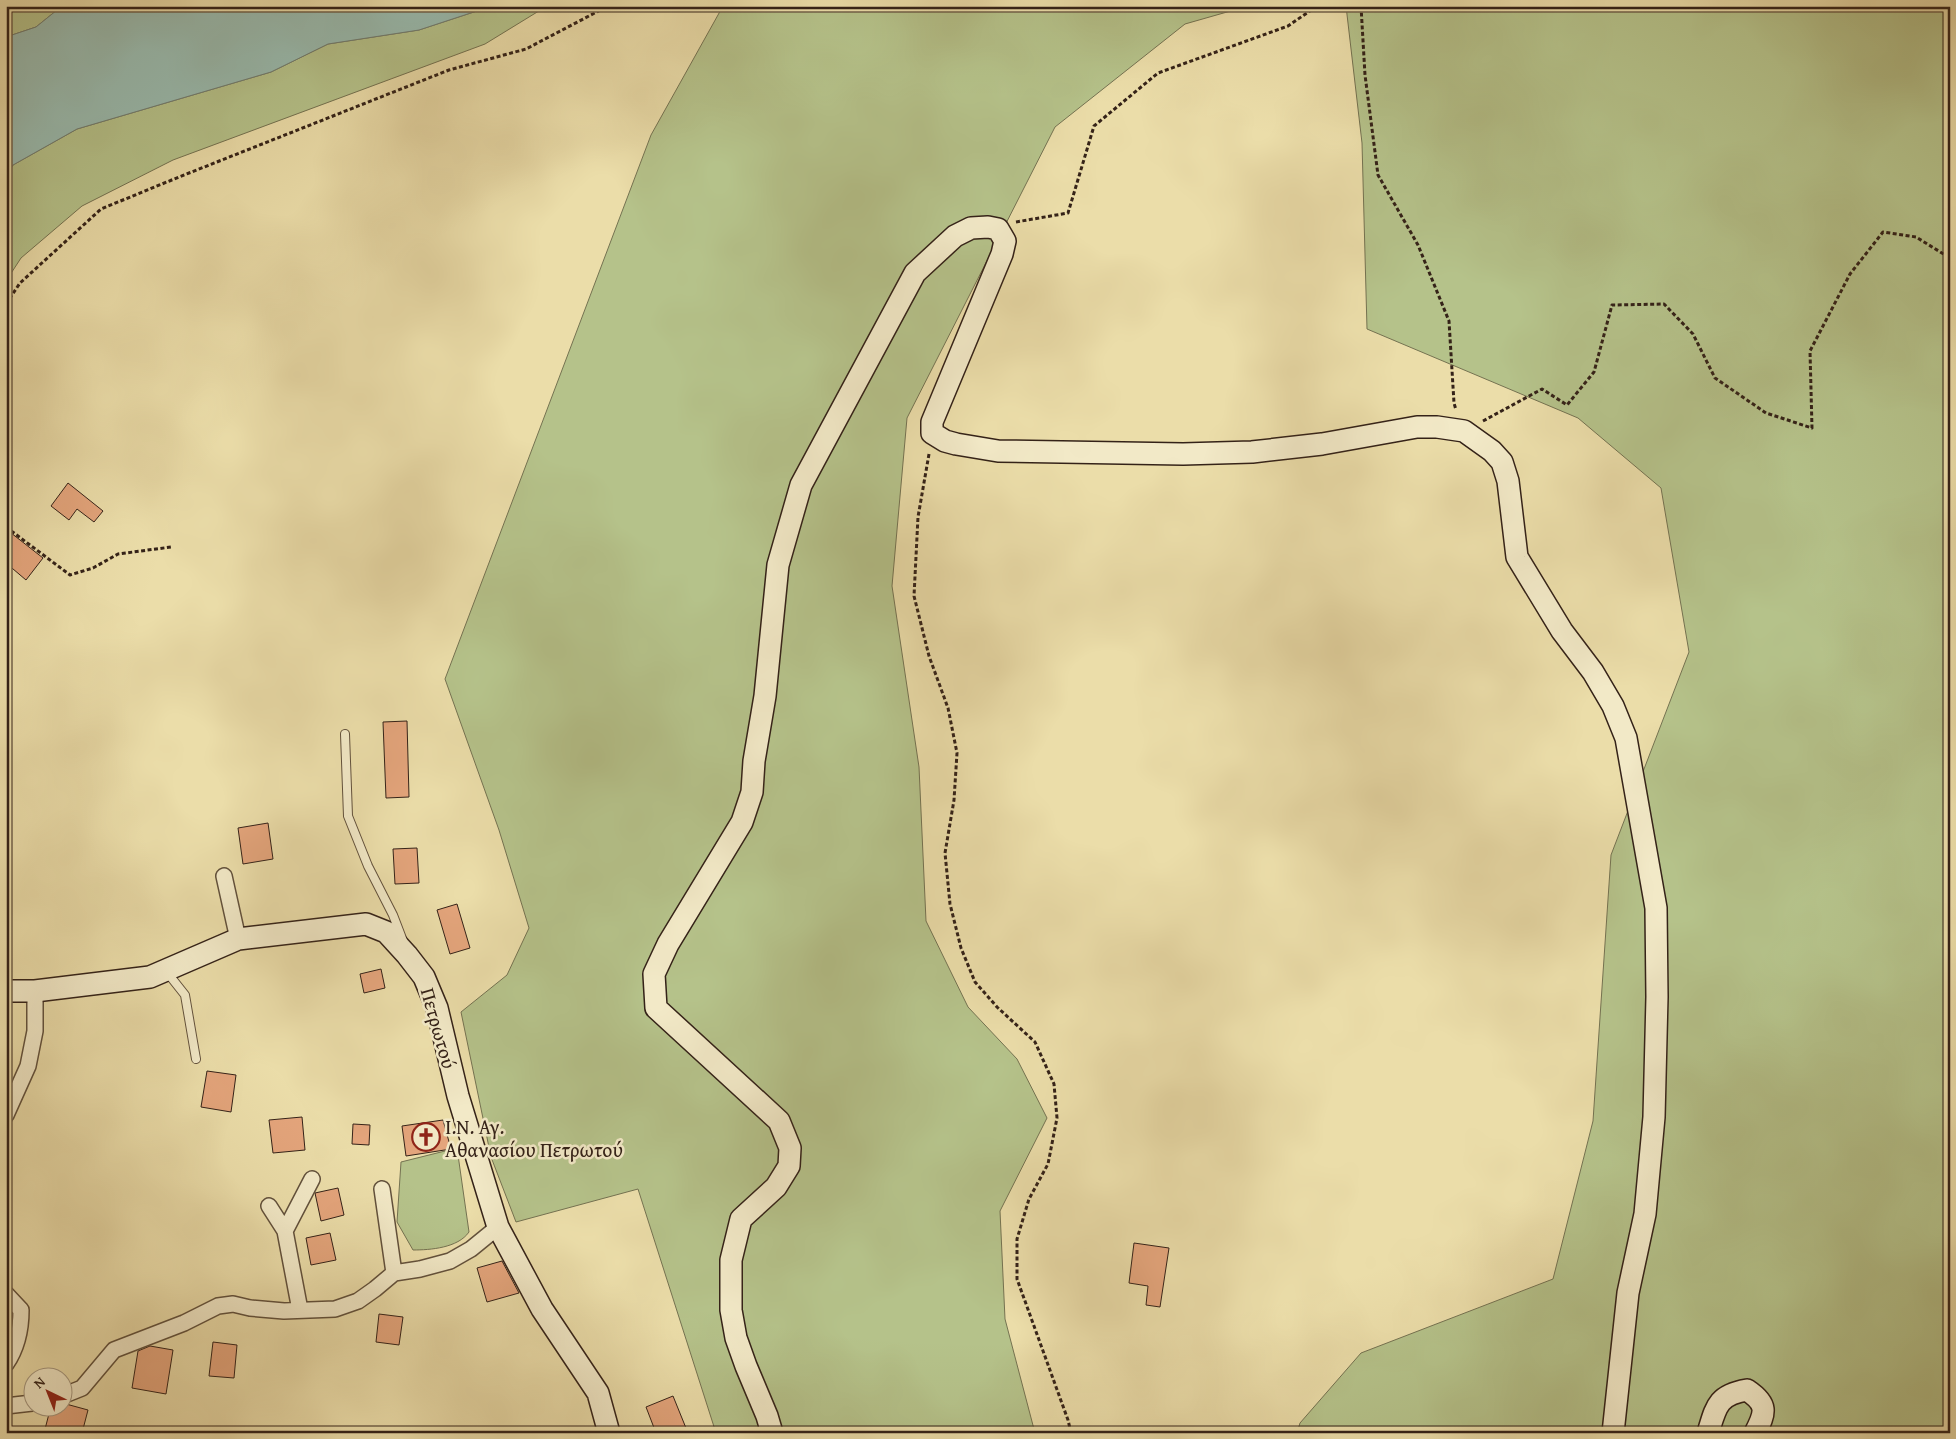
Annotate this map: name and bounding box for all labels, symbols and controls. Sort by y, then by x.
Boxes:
street label: Πετρωτού [414,984,464,1072]
place label: Ι.Ν. Αγ. Αθανασίου Πετρωτού [445,1112,623,1164]
church icon: Ι.Ν. Αγ. Αθανασίου Πετρωτού [411,1122,441,1152]
north arrow [22,1366,72,1416]
text: N [29,1372,50,1393]

